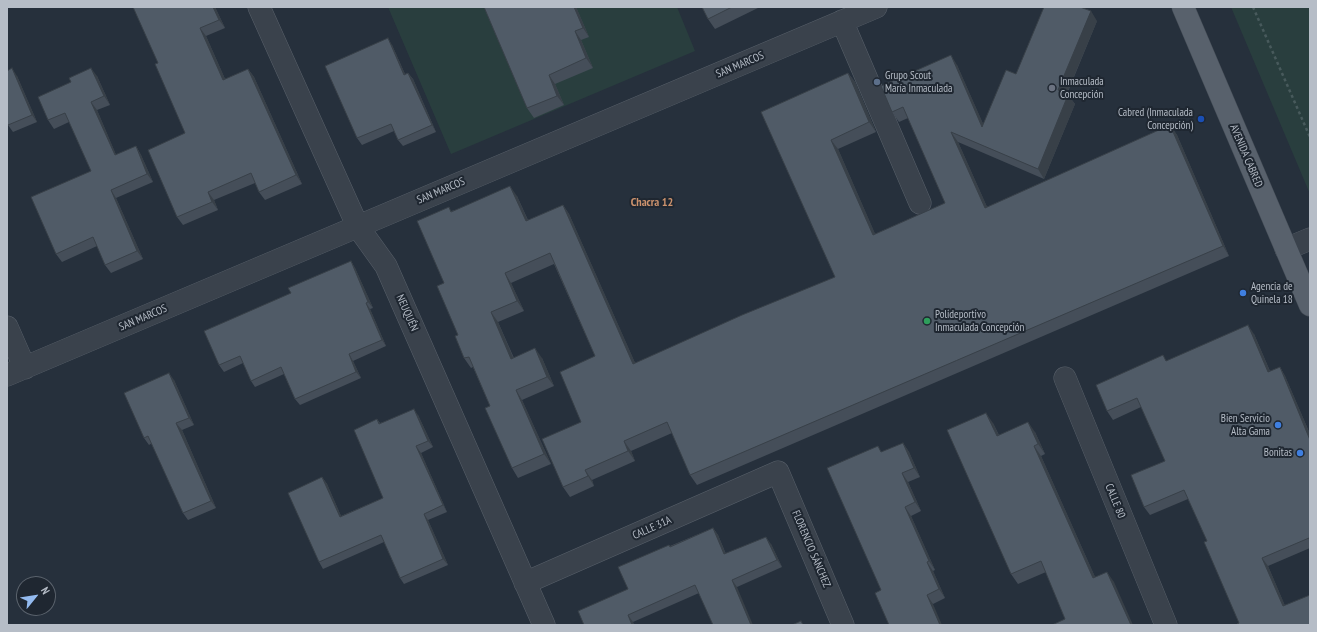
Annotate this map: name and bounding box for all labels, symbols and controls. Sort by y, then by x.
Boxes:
street label: SAN MARCOS [714,49,766,81]
place label: Grupo Scout María Inmaculada [885,69,952,95]
place label: Inmaculada Concepción [1060,75,1104,101]
marker: Grupo Scout María Inmaculada [872,77,882,87]
marker: Inmaculada Concepción [1047,83,1057,93]
place label: Cabred (Inmaculada Concepción) [1118,106,1193,132]
marker: Cabred (Inmaculada Concepción) [1196,114,1206,124]
street label: AVENIDA CABRED [1227,123,1265,189]
street label: SAN MARCOS [415,175,467,207]
district label: Chacra 12 [631,196,673,210]
place label: Agencia de Quinela 18 [1251,280,1293,306]
marker: Agencia de Quinela 18 [1238,288,1248,298]
street label: NEUQUÉN [393,293,421,333]
street label: SAN MARCOS [117,302,169,334]
place label: Polideportivo Inmaculada Concepción [935,308,1024,334]
marker: Polideportivo Inmaculada Concepción [922,316,932,326]
place label: Bien Servicio Alta Gama [1221,412,1270,438]
marker: Bien Servicio Alta Gama [1273,420,1283,430]
place label: Bonitas [1264,446,1292,460]
marker: Bonitas [1295,448,1305,458]
street label: CALLE 80 [1102,482,1128,520]
street label: FLORENCIO SÁNCHEZ [789,508,833,590]
street label: CALLE 31A [630,514,674,542]
north arrow [16,576,56,616]
text: N [38,584,53,597]

